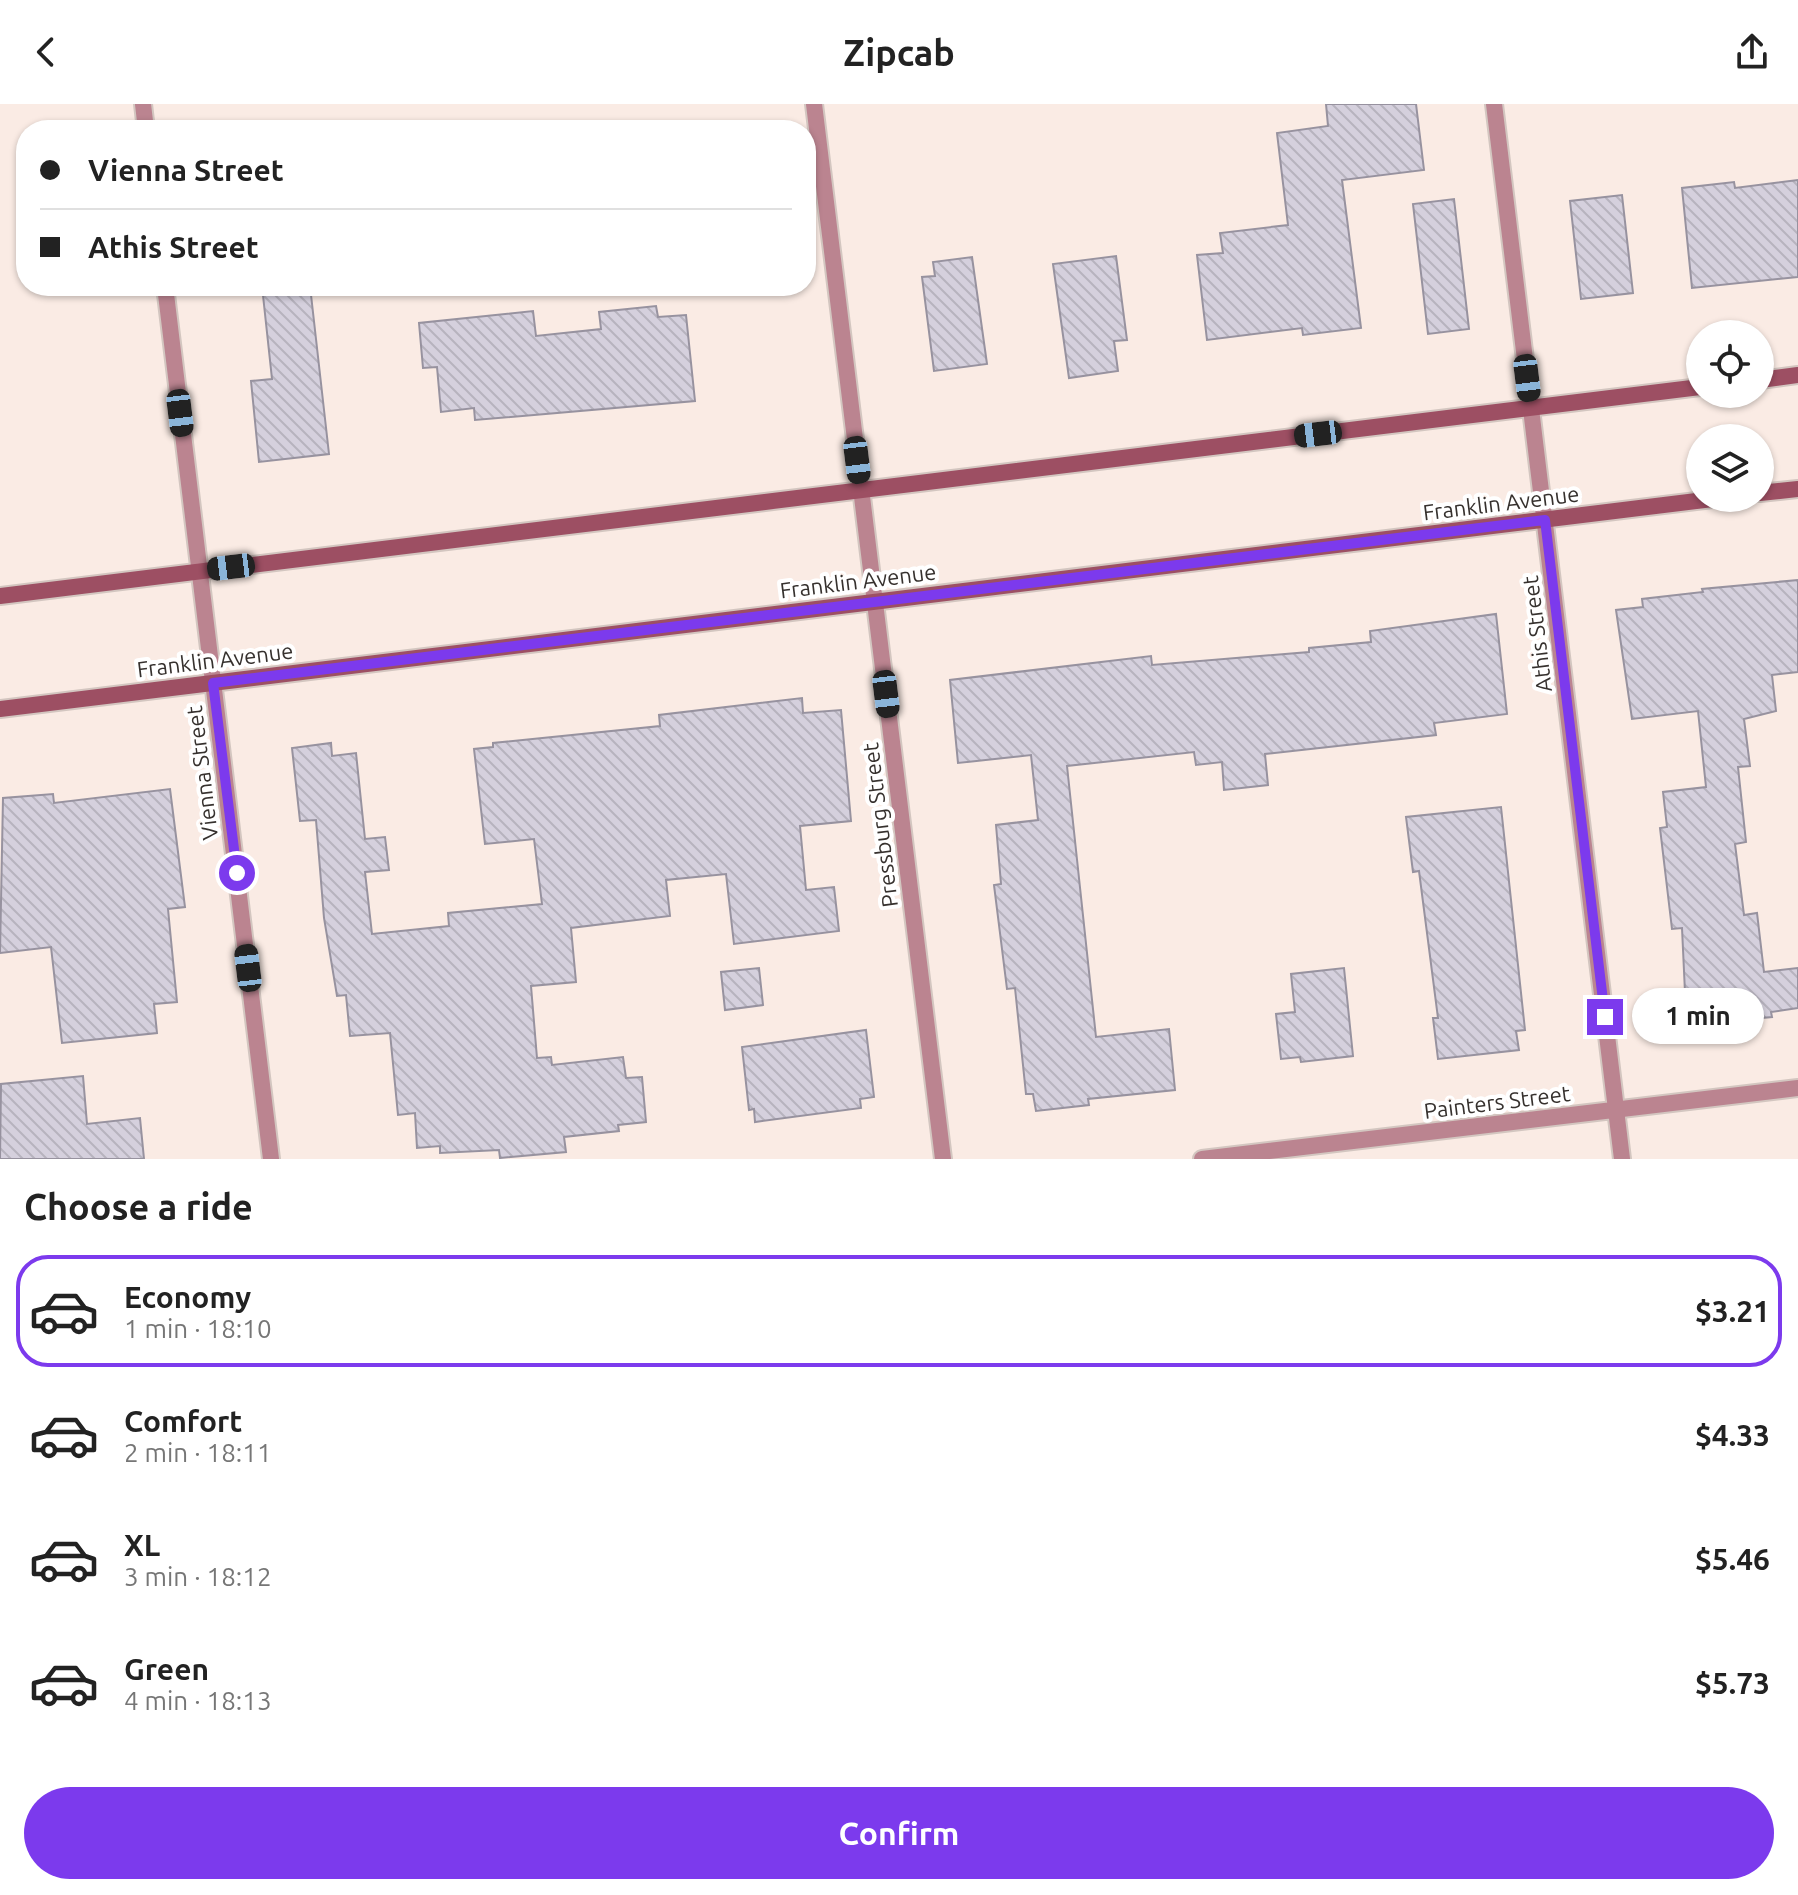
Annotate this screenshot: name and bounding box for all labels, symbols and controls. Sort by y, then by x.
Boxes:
icon: back [24,30,68,74]
icon: share [1730,30,1774,74]
text: Zipcab [843,32,955,73]
text: Vienna Street [88,153,284,187]
text: Athis Street [88,230,259,264]
map controls [1686,320,1774,512]
button: locate [1686,320,1774,408]
car [1512,353,1542,403]
car [165,388,195,438]
car [1293,419,1343,449]
button: layers [1686,424,1774,512]
car [842,435,872,485]
street label: Franklin Avenue [1421,481,1581,524]
car [206,552,256,582]
street label: Franklin Avenue [778,559,938,602]
street label: Athis Street [1517,574,1556,694]
street label: Franklin Avenue [135,638,295,681]
car [871,669,901,719]
street label: Vienna Street [181,704,222,842]
street label: Pressburg Street [857,741,902,909]
route start [219,855,255,891]
car [233,943,263,993]
callout: 1 min [1633,989,1765,1045]
route end [1587,999,1623,1035]
text: 1 min [1665,1001,1731,1030]
street label: Painters Street [1422,1080,1572,1123]
text: Choose a ride [24,1186,253,1227]
icon: car [28,1275,100,1347]
text: Economy [124,1280,251,1314]
text: $3.21 [1695,1294,1770,1328]
text: 1 min · 18:10 [124,1314,272,1343]
icon: car [28,1399,100,1471]
text: Comfort [124,1404,242,1438]
text: $4.33 [1695,1418,1770,1452]
text: 2 min · 18:11 [124,1438,272,1467]
icon: car [28,1523,100,1595]
text: XL [124,1528,160,1562]
text: $5.46 [1695,1542,1770,1576]
text: 3 min · 18:12 [124,1562,272,1591]
icon: car [28,1647,100,1719]
text: Green [124,1652,209,1686]
text: $5.73 [1695,1666,1770,1700]
text: 4 min · 18:13 [124,1686,272,1715]
button: Confirm [24,1787,1774,1879]

